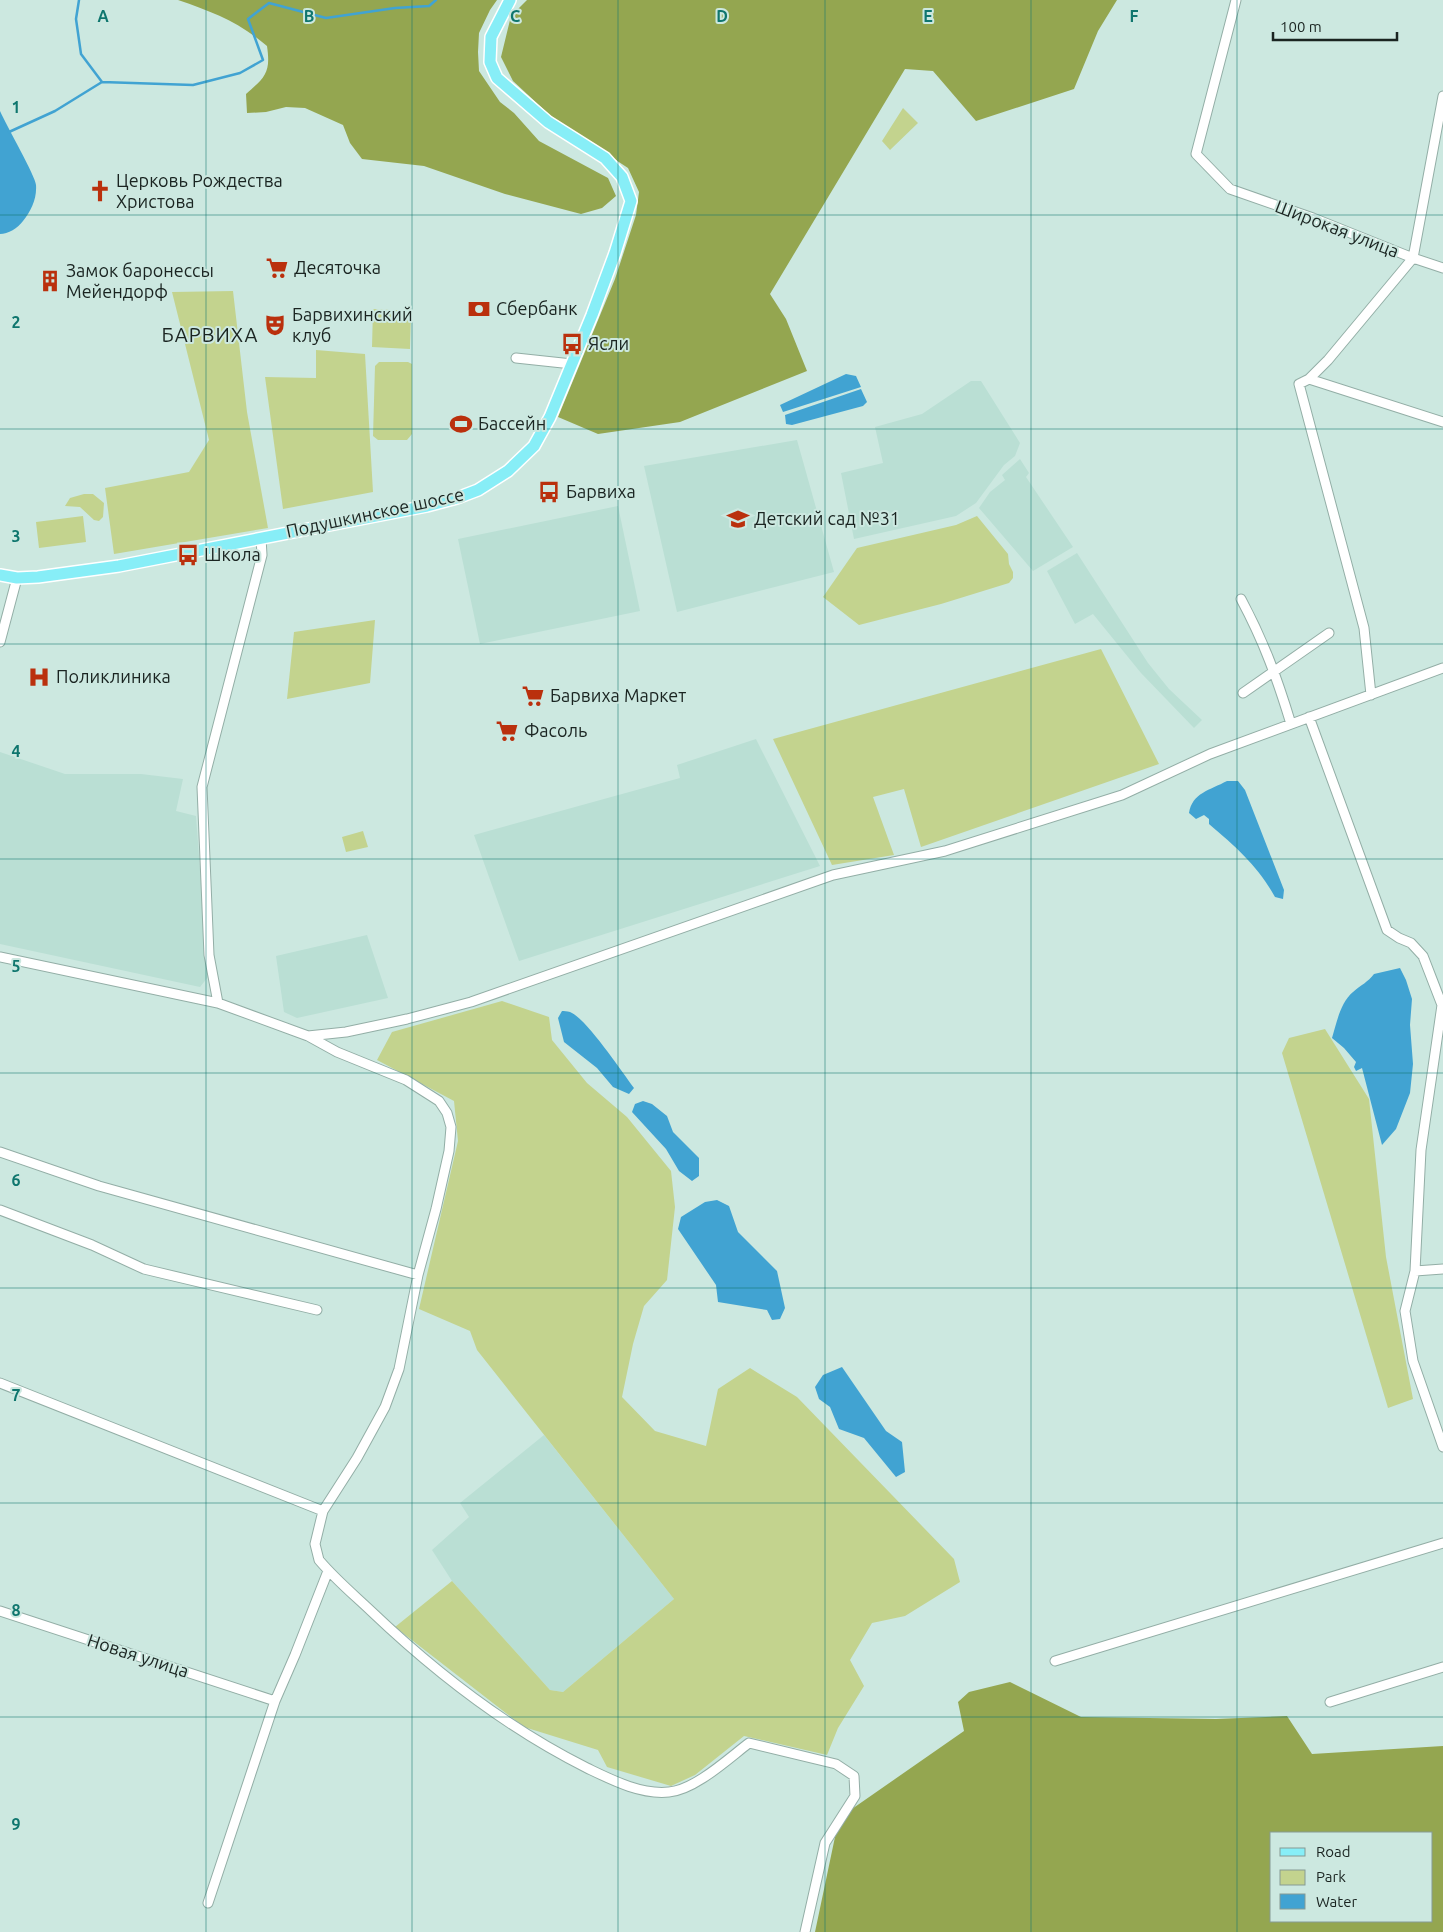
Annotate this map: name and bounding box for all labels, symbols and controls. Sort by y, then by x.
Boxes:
text: A [97,7,109,25]
text: B [304,7,314,25]
text: C [510,7,520,25]
text: D [716,7,728,25]
text: E [923,7,933,25]
text: F [1130,7,1139,25]
scale bar [1273,10,1397,42]
text: 100 m [1280,18,1322,35]
text: 1 [11,98,21,116]
place label: Церковь Рождества Христова [116,170,283,211]
church icon: Церковь Рождества Христова [87,178,113,204]
street label: Широкая улица [1273,195,1402,261]
supermarket icon: Десяточка [264,255,290,281]
place label: Десяточка [294,257,381,277]
place label: Замок баронессы Мейендорф [66,260,214,301]
building icon: Замок баронессы Мейендорф [37,268,63,294]
bank icon: Сбербанк [466,296,492,322]
place label: Сбербанк [496,298,578,318]
place label: Барвихинский клуб [292,304,413,345]
theatre icon: Барвихинский клуб [262,312,288,338]
text: 2 [11,313,21,331]
district label: БАРВИХА [161,323,259,346]
bus stop icon: Ясли [559,331,585,357]
place label: Ясли [588,333,629,353]
sports icon: Бассейн [448,411,474,437]
place label: Бассейн [478,413,546,433]
bus stop icon: Барвиха [536,479,562,505]
place label: Барвиха [566,481,636,501]
street label: Подушкинское шоссе [284,483,466,541]
school or university icon: Детский сад №31 [725,506,751,532]
place label: Детский сад №31 [754,508,900,528]
text: 3 [11,527,21,545]
bus stop icon: Школа [175,542,201,568]
place label: Школа [204,544,261,564]
hospital icon: Поликлиника [26,664,52,690]
place label: Поликлиника [56,666,171,686]
supermarket icon: Барвиха Маркет [520,683,546,709]
place label: Барвиха Маркет [550,685,686,705]
supermarket icon: Фасоль [494,718,520,744]
place label: Фасоль [524,720,587,740]
text: 4 [11,742,21,760]
text: 5 [11,957,21,975]
text: 6 [11,1171,21,1189]
text: 7 [11,1386,21,1404]
text: 8 [11,1601,21,1619]
street label: Новая улица [85,1629,191,1681]
text: 9 [11,1815,21,1833]
legend [1270,1832,1433,1922]
text: Road [1316,1843,1351,1860]
text: Park [1316,1868,1346,1885]
text: Water [1316,1893,1357,1910]

